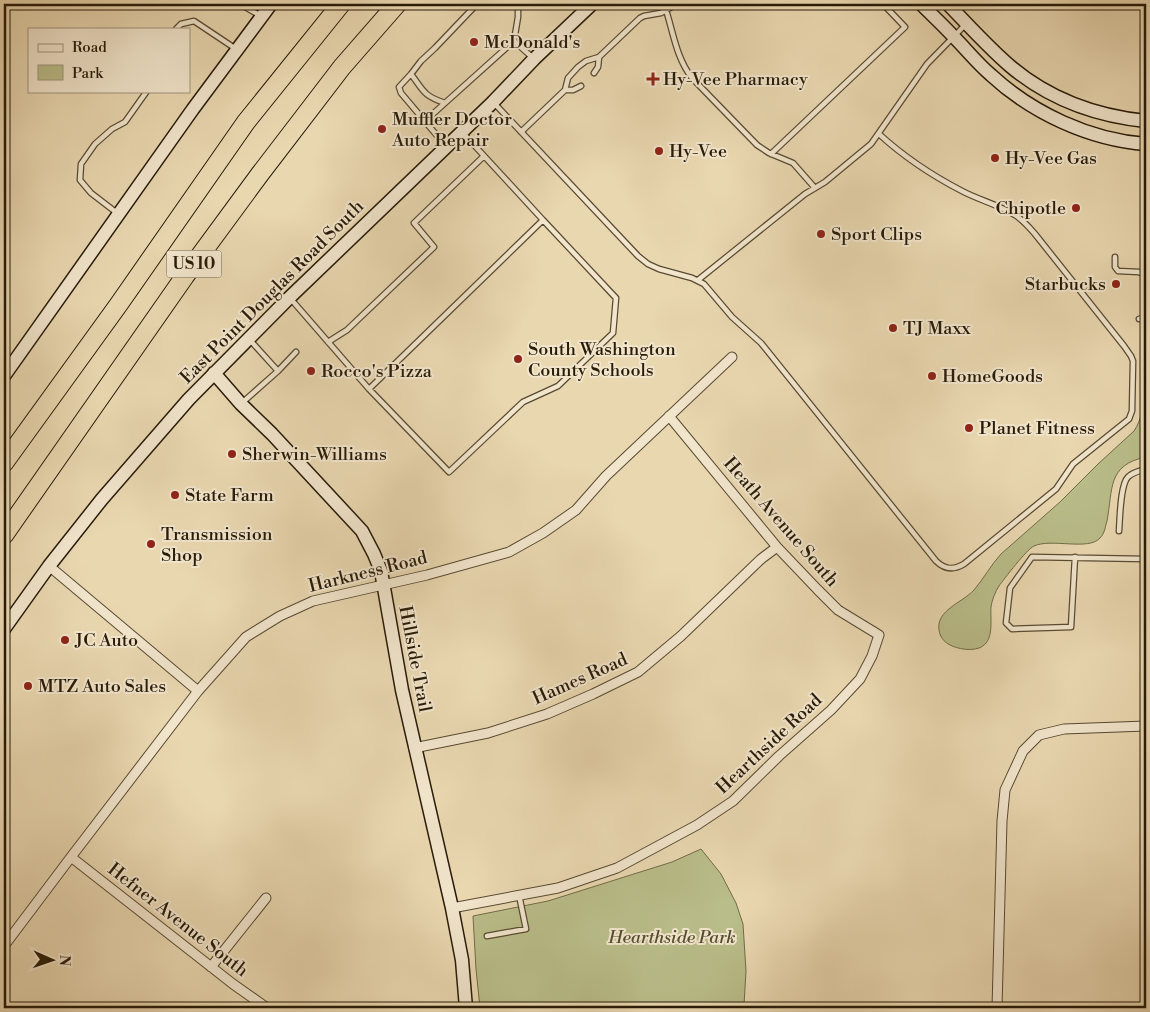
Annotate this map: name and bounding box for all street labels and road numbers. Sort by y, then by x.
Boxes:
street label: East Point Douglas Road South [175,195,369,389]
road number: US 10 [166,250,222,278]
street label: Heath Avenue South [718,452,844,592]
street label: Harkness Road [306,546,430,598]
street label: Hillside Trail [393,604,437,715]
street label: Hames Road [529,647,632,710]
street label: Hearthside Road [711,688,827,799]
street label: Hefner Avenue South [103,858,253,982]

